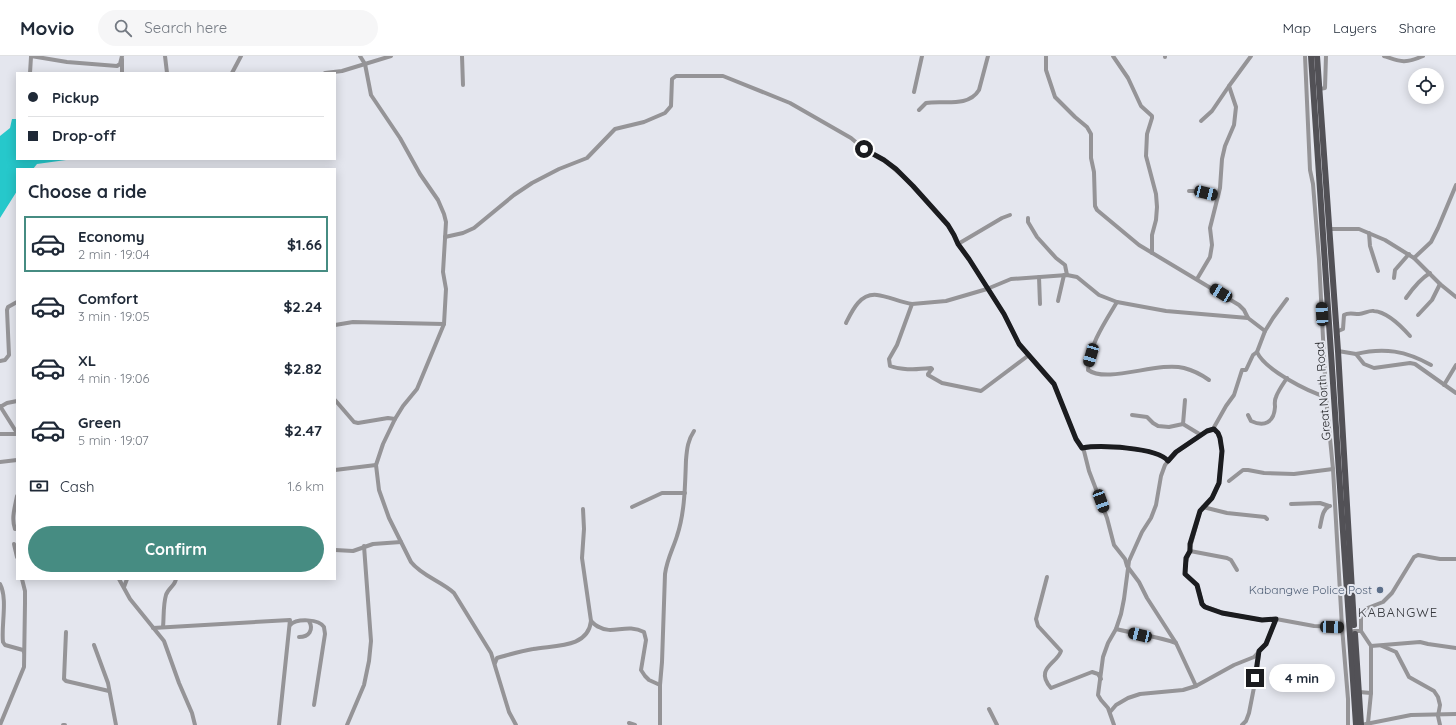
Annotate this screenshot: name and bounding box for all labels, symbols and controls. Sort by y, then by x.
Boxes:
search box [98,10,378,46]
text: Movio [20,16,74,40]
icon: search [112,17,134,39]
text: Search here [144,18,227,37]
text: Map [1282,19,1311,37]
text: Layers [1333,19,1377,37]
text: Share [1399,19,1436,37]
map controls [1408,68,1444,104]
button: locate [1408,68,1444,104]
text: Pickup [52,88,99,107]
text: Drop-off [52,126,116,145]
route start [855,140,873,158]
text: Choose a ride [28,180,147,203]
car [1193,184,1219,202]
icon: car [30,226,66,262]
text: Economy [78,227,145,246]
text: $1.66 [287,235,322,254]
text: 2 min · 19:04 [78,246,150,262]
car [1208,282,1234,304]
icon: car [30,288,66,324]
text: Comfort [78,289,139,308]
text: $2.24 [283,297,322,316]
car [1315,302,1329,326]
text: 3 min · 19:05 [78,308,149,324]
street label: Great North Road [1312,341,1333,441]
car [1082,342,1100,368]
icon: car [30,350,66,386]
text: XL [78,351,96,370]
text: $2.82 [284,359,322,378]
text: 4 min · 19:06 [78,370,149,386]
icon: car [30,412,66,448]
text: Green [78,413,121,432]
text: $2.47 [285,421,322,440]
text: 5 min · 19:07 [78,432,149,448]
icon: cash [28,475,50,497]
text: Cash [60,477,94,496]
text: 1.6 km [287,478,324,494]
car [1091,488,1111,514]
button: Confirm [28,526,324,572]
place label: Kabangwe Police Post [1249,582,1372,597]
marker: Kabangwe Police Post [1375,585,1385,595]
district label: KABANGWE [1358,604,1438,620]
car [1320,621,1344,633]
car [1127,626,1153,644]
callout: 4 min [1269,664,1335,692]
route end [1246,669,1264,687]
text: 4 min [1285,670,1319,686]

